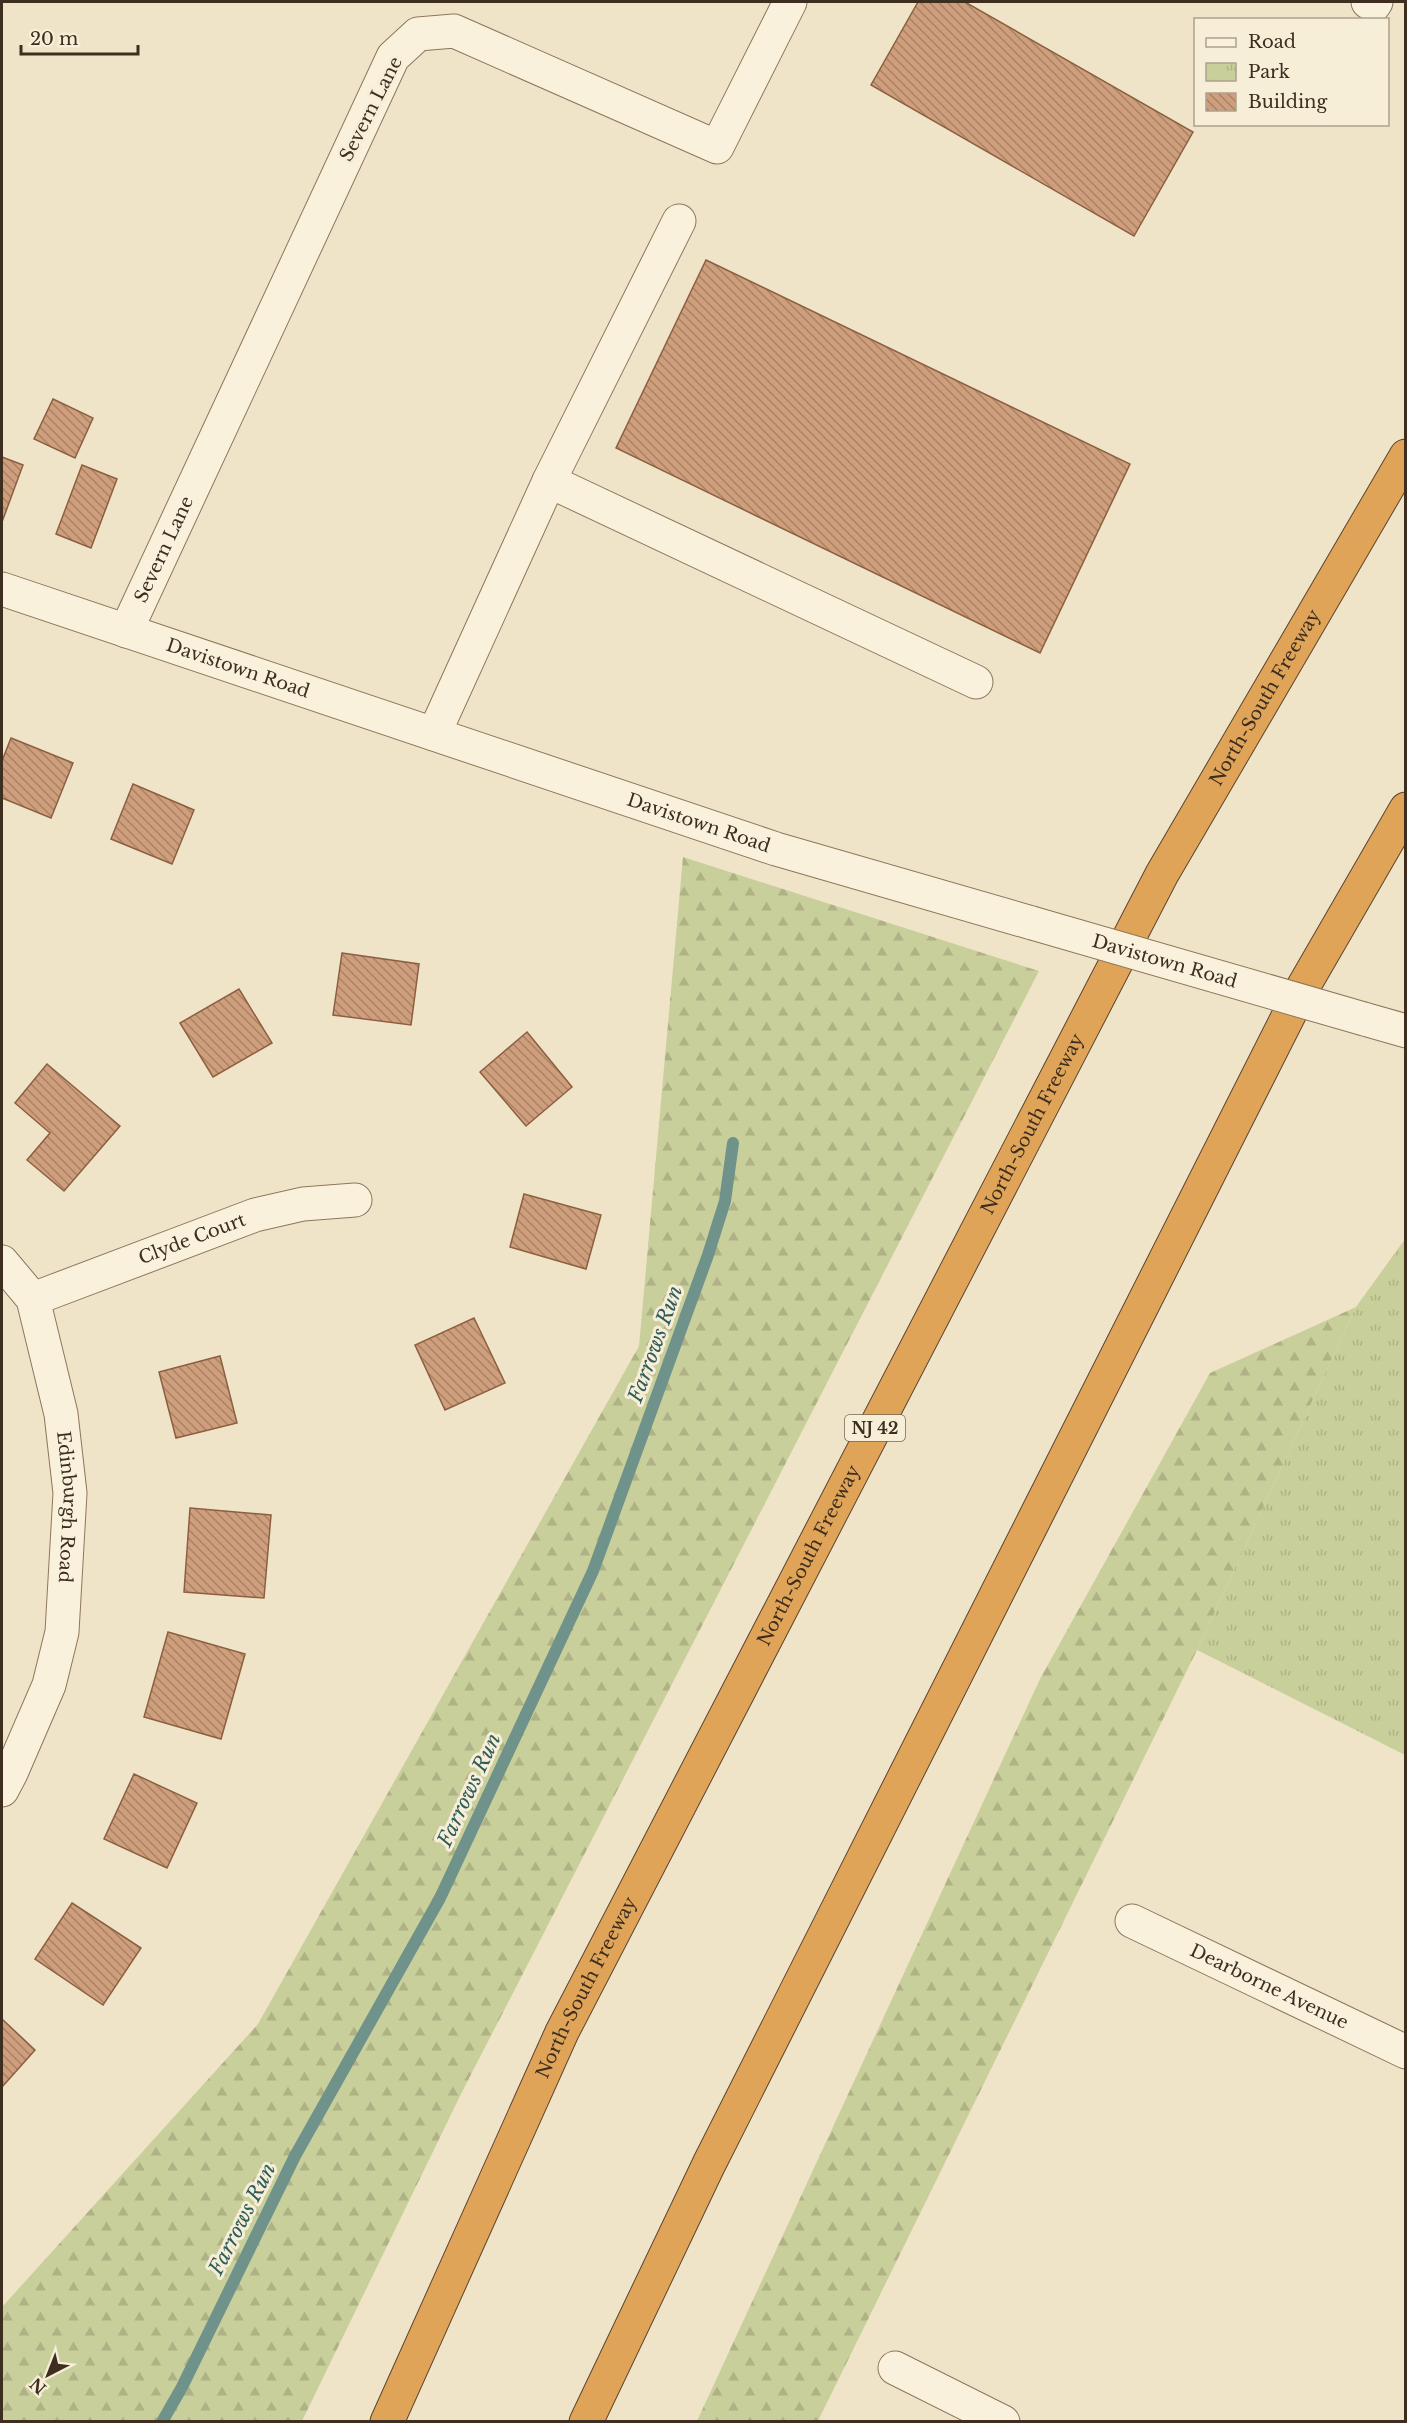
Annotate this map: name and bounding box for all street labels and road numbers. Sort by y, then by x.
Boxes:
street label: Severn Lane [335,53,407,165]
street label: Severn Lane [130,493,198,606]
street label: North-South Freeway [1205,605,1325,790]
street label: Davistown Road [164,634,313,703]
street label: Davistown Road [624,789,773,857]
street label: Davistown Road [1090,930,1240,993]
street label: North-South Freeway [977,1030,1089,1218]
street label: Clyde Court [135,1209,249,1269]
road number: NJ 42 [845,1415,905,1441]
street label: Edinburgh Road [52,1430,82,1584]
street label: North-South Freeway [753,1461,865,1650]
street label: North-South Freeway [532,1893,641,2082]
street label: Dearborne Avenue [1186,1939,1352,2034]

